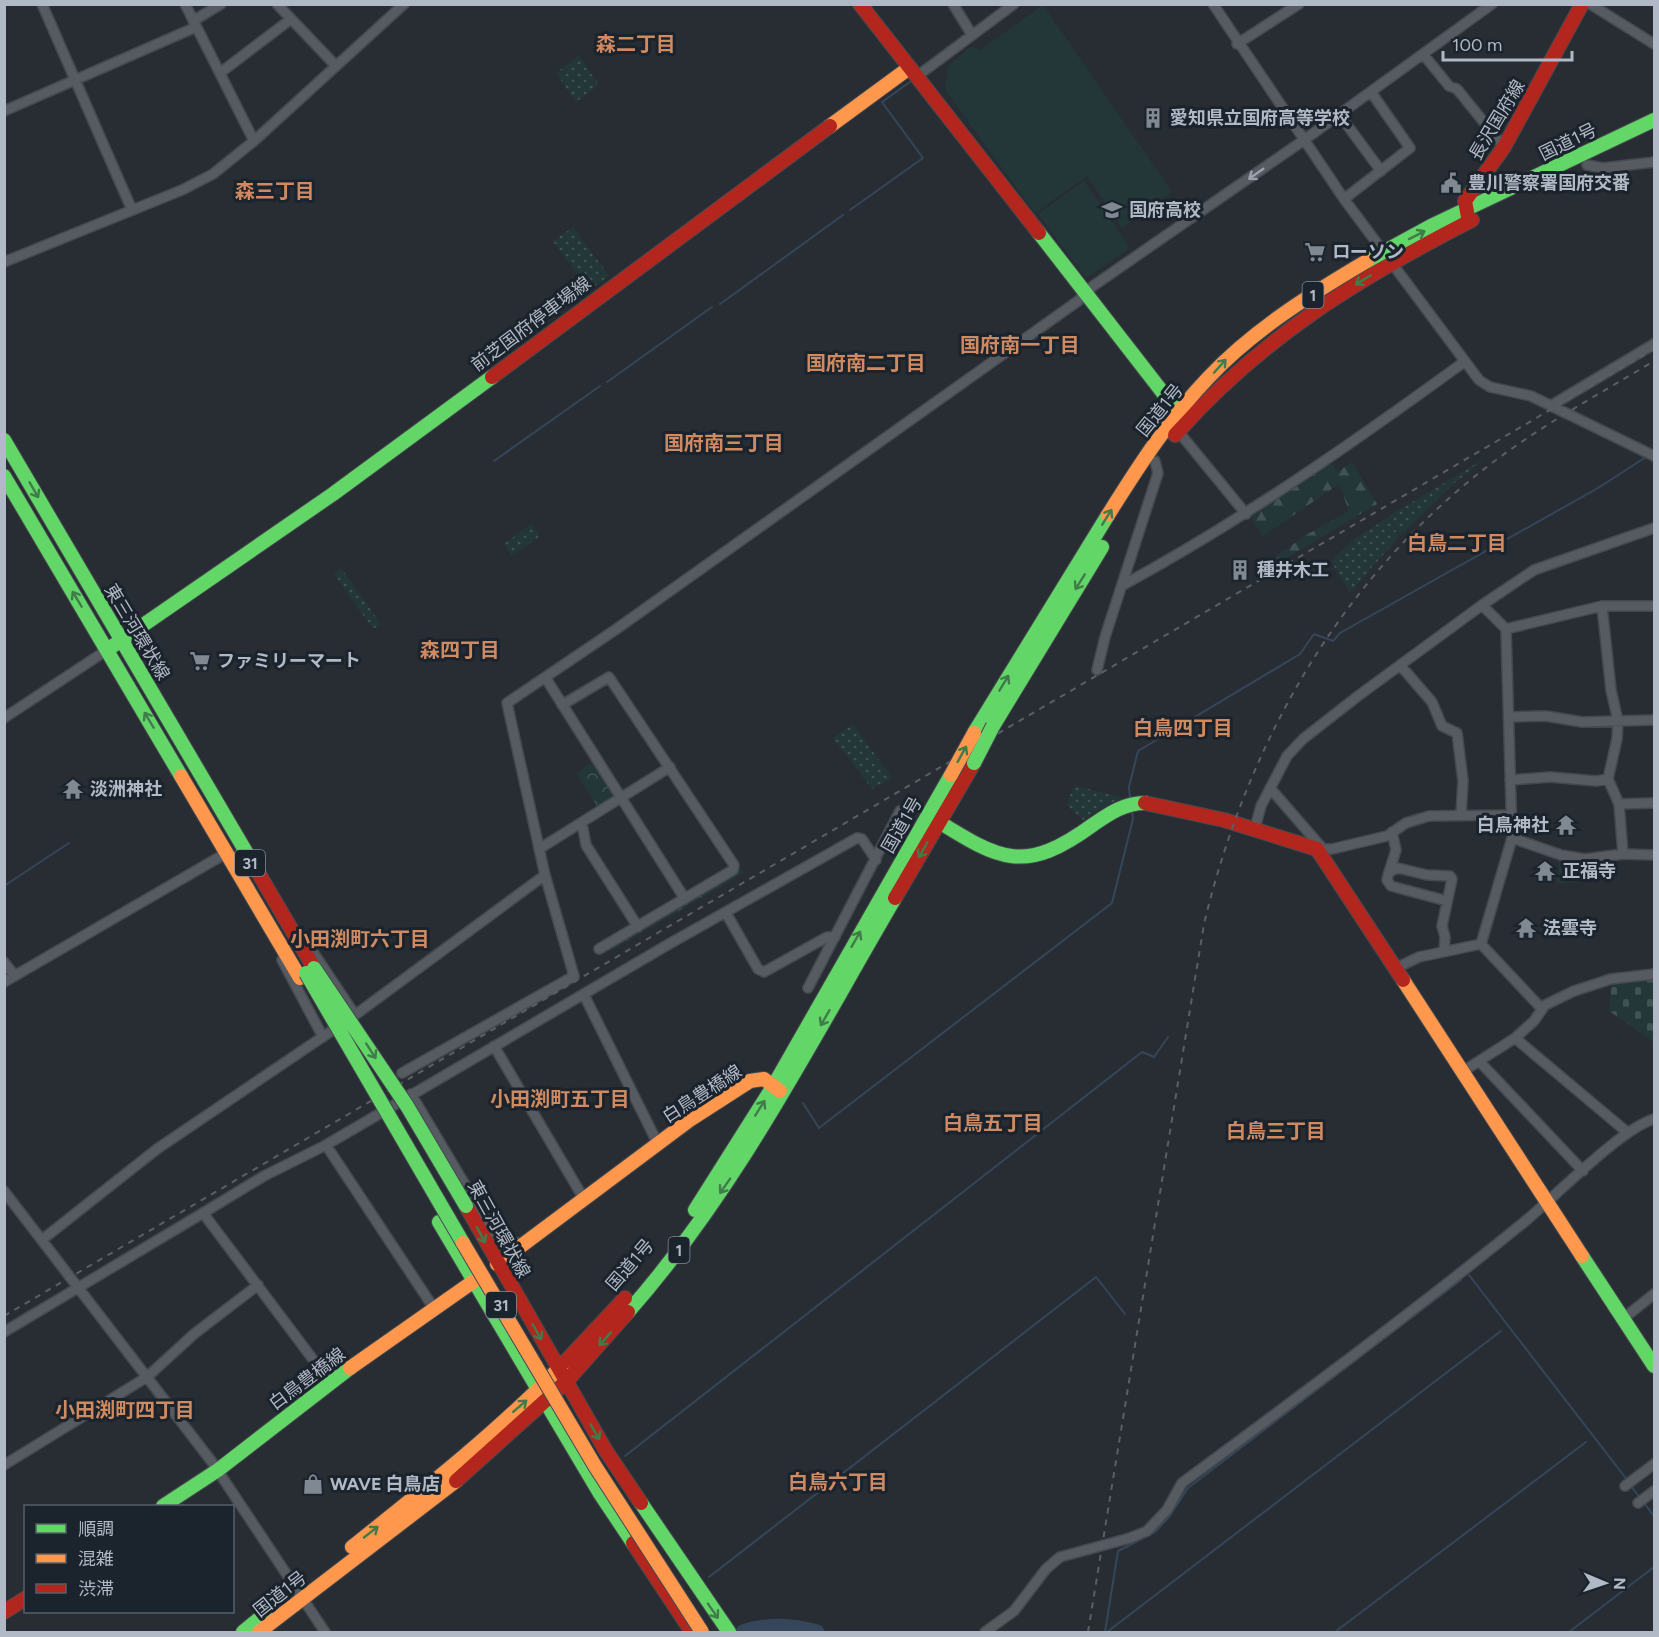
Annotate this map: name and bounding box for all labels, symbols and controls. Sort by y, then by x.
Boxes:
scale bar [1443,24,1572,62]
district label: 森二丁目 [596,32,676,56]
text: 100 m [1452,34,1502,56]
street label: 長沢国府線 [1464,76,1530,164]
building icon: 愛知県立国府高等学校 [1141,106,1165,130]
place label: 愛知県立国府高等学校 [1170,107,1350,129]
street label: 国道1号 [1536,119,1600,165]
one-way arrow [1249,168,1265,180]
public building icon: 豊川警察署国府交番 [1439,171,1463,195]
place label: 豊川警察署国府交番 [1468,172,1630,194]
district label: 森三丁目 [235,179,315,203]
school or university icon: 国府高校 [1100,198,1124,222]
place label: 国府高校 [1129,199,1201,221]
one-way arrow [1408,229,1426,241]
supermarket icon: ローソン [1303,240,1327,264]
place label: ローソン [1332,241,1404,263]
street label: 前芝国府停車場線 [467,272,595,376]
one-way arrow [1355,275,1372,287]
road number: 1 [1302,282,1324,308]
district label: 国府南一丁目 [960,333,1080,357]
district label: 国府南二丁目 [806,351,926,375]
one-way arrow [1213,359,1227,374]
street label: 国道1号 [1132,379,1188,441]
district label: 国府南三丁目 [664,431,784,455]
one-way arrow [28,481,40,498]
one-way arrow [1101,509,1113,526]
district label: 白鳥二丁目 [1407,531,1507,555]
building icon: 種井木工 [1228,558,1252,582]
place label: 種井木工 [1257,559,1329,581]
one-way arrow [1074,573,1086,590]
street label: 東三河環状線 [100,580,174,684]
one-way arrow [71,591,83,608]
district label: 森四丁目 [420,638,500,662]
supermarket icon: ファミリーマート [188,649,212,673]
place label: ファミリーマート [217,650,361,672]
one-way arrow [999,675,1011,692]
one-way arrow [143,712,155,729]
district label: 白鳥四丁目 [1133,716,1233,740]
one-way arrow [956,746,968,763]
temple icon: 淡洲神社 [61,777,85,801]
place label: 淡洲神社 [90,778,162,800]
street label: 国道1号 [877,793,927,857]
temple icon: 白鳥神社 [1554,813,1578,837]
place label: 白鳥神社 [1477,814,1549,836]
one-way arrow [917,841,929,858]
road number: 31 [235,850,265,876]
temple icon: 正福寺 [1533,859,1557,883]
place label: 正福寺 [1562,860,1616,882]
temple icon: 法雲寺 [1514,916,1538,940]
place label: 法雲寺 [1543,917,1597,939]
district label: 小田渕町六丁目 [290,927,430,951]
one-way arrow [851,931,863,948]
one-way arrow [819,1009,831,1026]
one-way arrow [365,1042,377,1059]
street label: 白鳥豊橋線 [658,1060,746,1128]
district label: 小田渕町五丁目 [490,1087,630,1111]
one-way arrow [754,1100,766,1117]
district label: 白鳥五丁目 [943,1111,1043,1135]
district label: 白鳥三丁目 [1226,1119,1326,1143]
street label: 東三河環状線 [463,1176,535,1282]
one-way arrow [719,1177,731,1193]
one-way arrow [475,1226,487,1243]
street label: 国道1号 [602,1235,658,1295]
road number: 1 [668,1237,690,1263]
road number: 31 [486,1292,516,1318]
one-way arrow [532,1323,543,1341]
one-way arrow [598,1331,612,1346]
street label: 白鳥豊橋線 [264,1343,350,1415]
district label: 小田渕町四丁目 [55,1398,195,1422]
one-way arrow [512,1399,527,1413]
one-way arrow [590,1423,602,1440]
district label: 白鳥六丁目 [788,1470,888,1494]
shop icon: WAVE 白鳥店 [301,1472,325,1496]
place label: WAVE 白鳥店 [330,1473,440,1495]
legend [24,1505,234,1613]
text: 順調 [78,1518,114,1540]
one-way arrow [363,1525,379,1538]
text: 混雑 [78,1548,114,1570]
north arrow [1575,1553,1635,1613]
street label: 国道1号 [249,1566,311,1622]
text: N [1610,1577,1629,1590]
text: 渋滞 [78,1578,114,1600]
one-way arrow [707,1602,720,1618]

